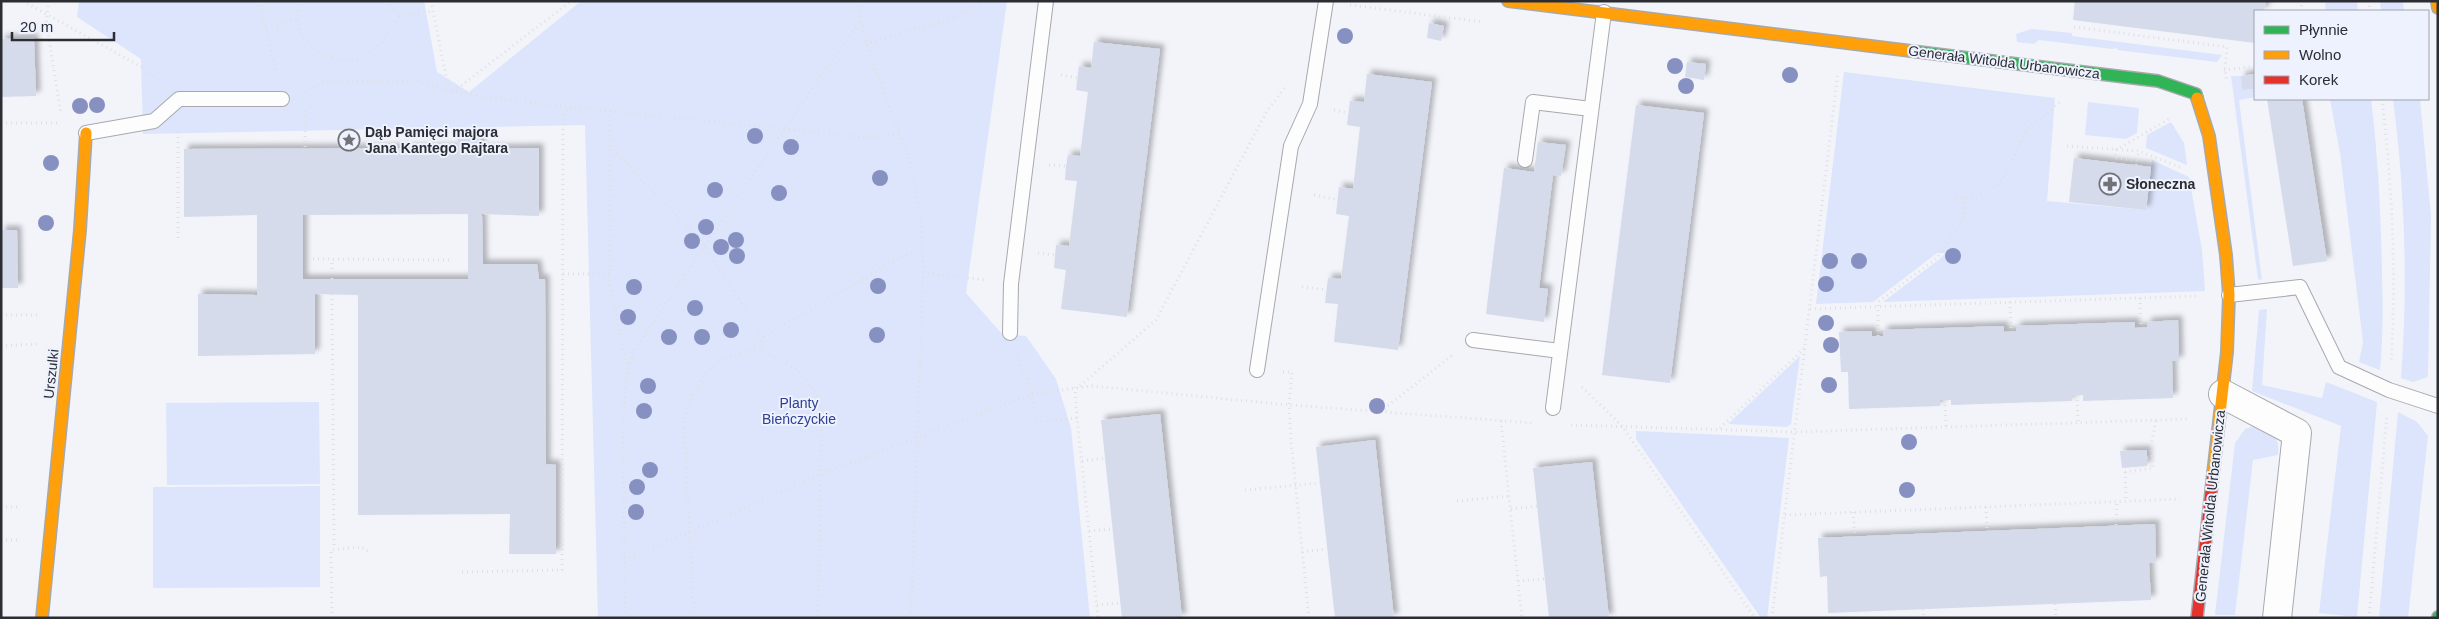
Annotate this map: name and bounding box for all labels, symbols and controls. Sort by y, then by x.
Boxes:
scale bar [12,10,115,42]
legend [2254,10,2429,100]
text: 20 m [20,18,53,35]
text: Płynnie [2299,21,2348,38]
street label: Generała Witolda Urbanowicza [1907,42,2101,82]
text: Wolno [2299,46,2341,63]
text: Korek [2299,71,2339,88]
place label: Dąb Pamięci majora Jana Kantego Rajtara [365,124,508,156]
place icon: Dąb Pamięci majora Jana Kantego Rajtara [337,128,361,152]
pharmacy icon: Słoneczna [2098,172,2122,196]
place label: Słoneczna [2126,176,2195,192]
street label: Urszulki [40,348,62,400]
park label: Planty Bieńczyckie [762,395,836,427]
street label: Generała Witolda Urbanowicza [2192,409,2228,603]

